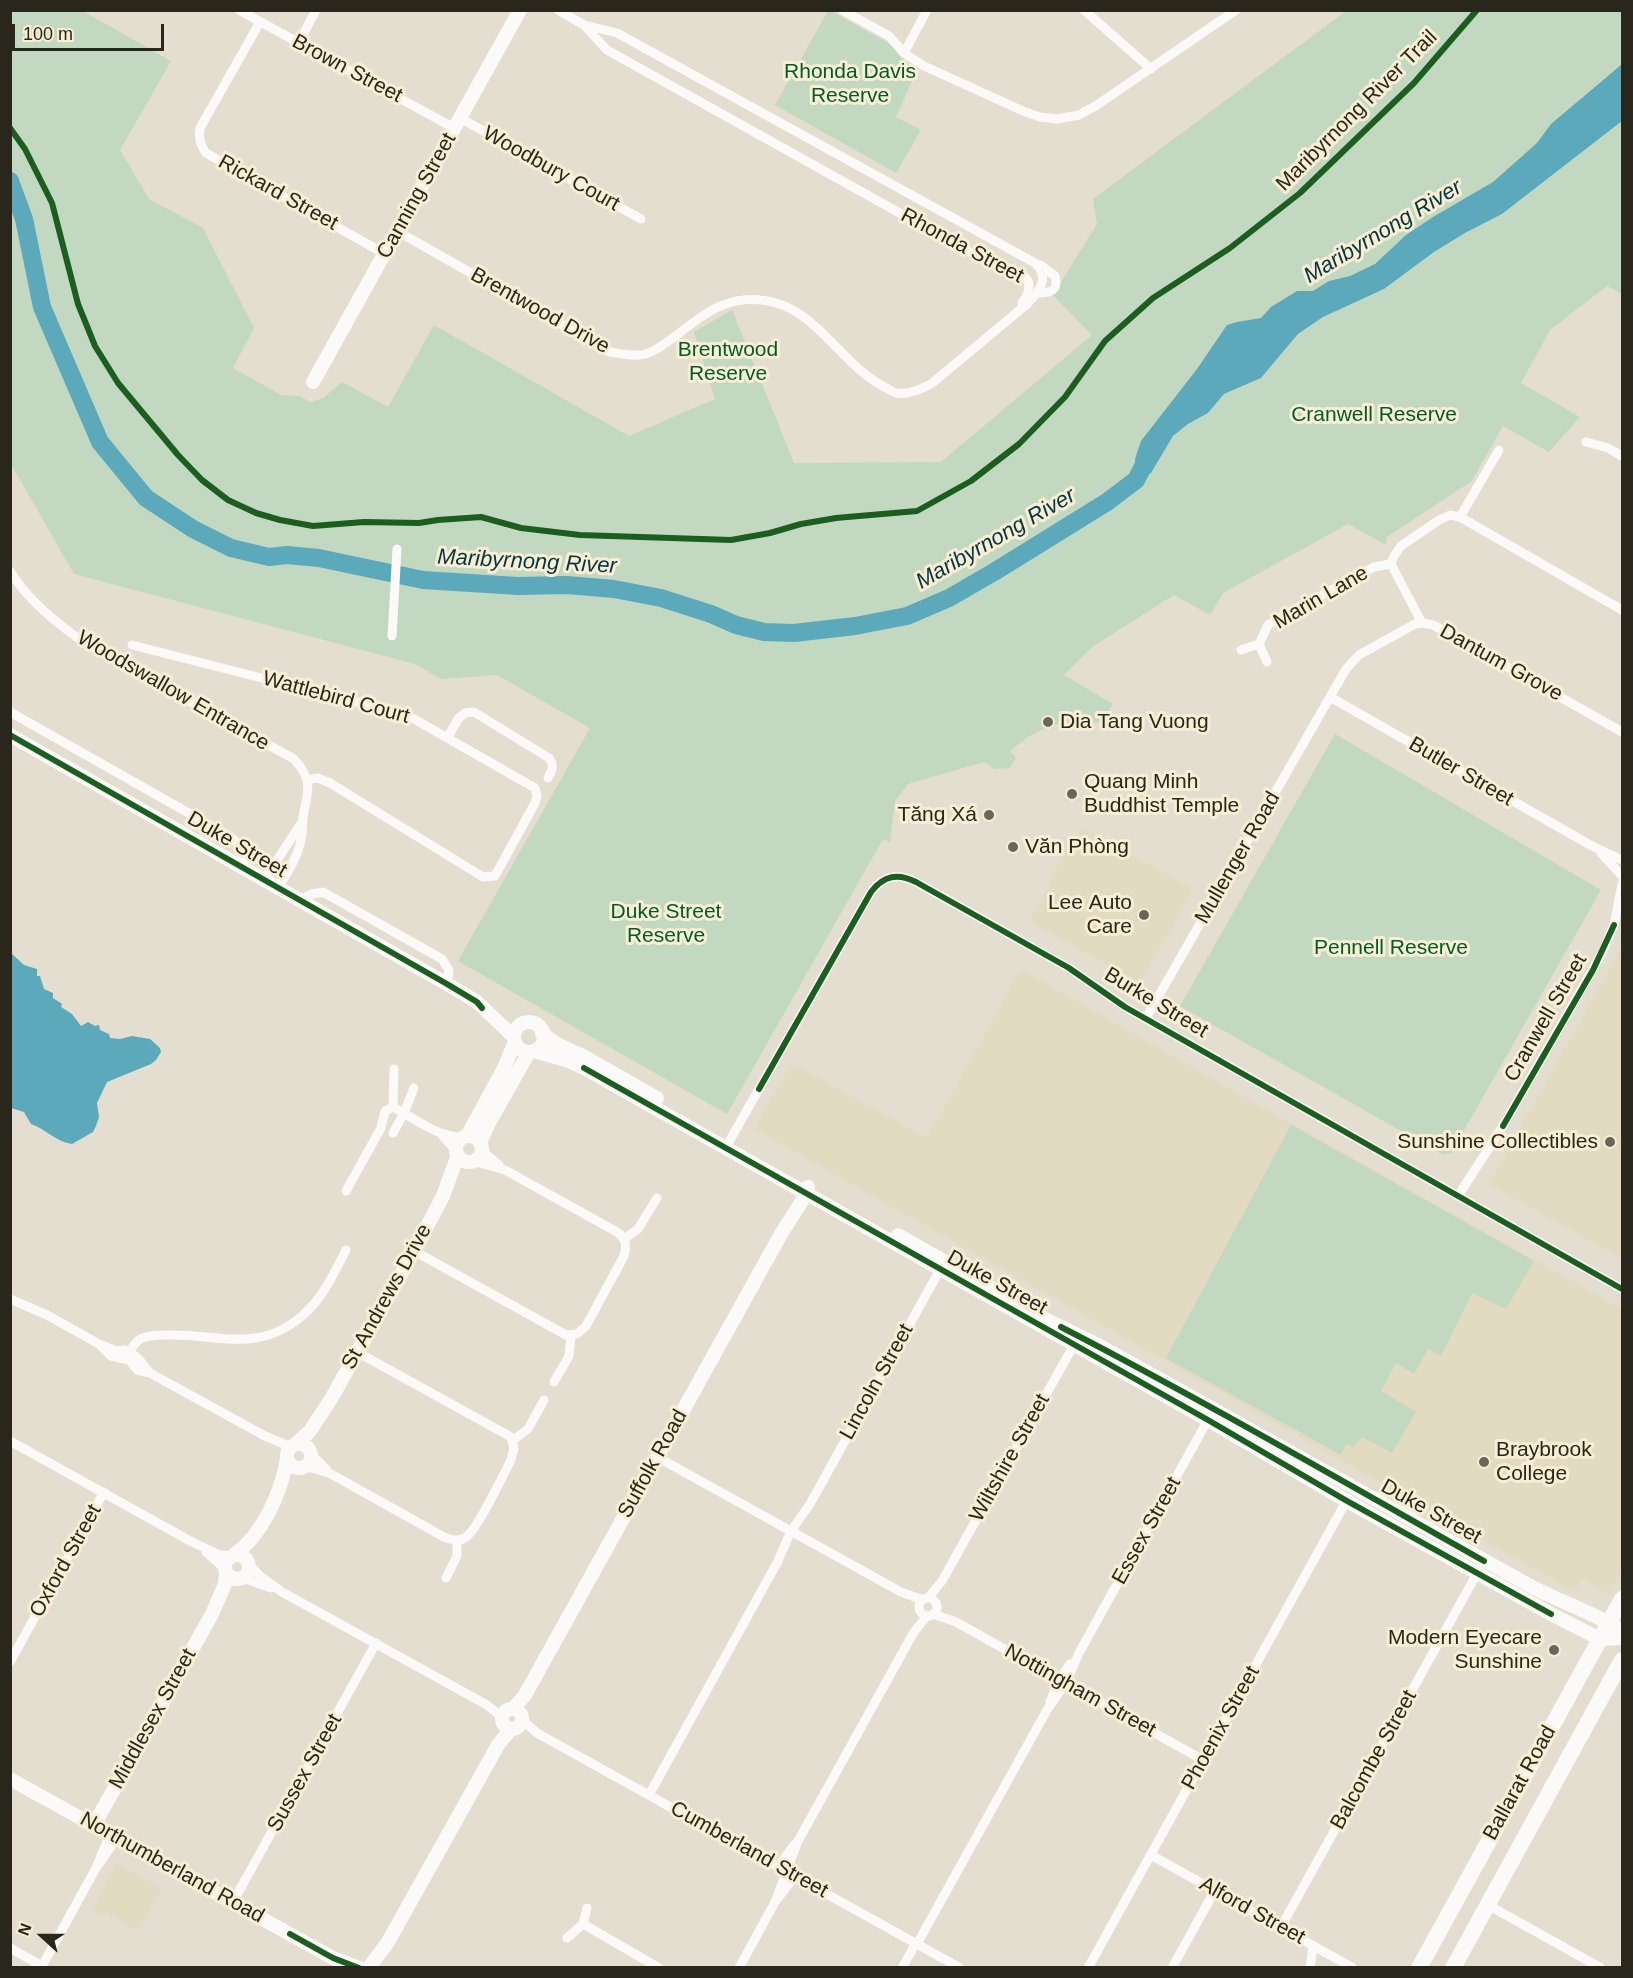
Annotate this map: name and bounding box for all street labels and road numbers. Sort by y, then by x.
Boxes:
street label: Maribyrnong River Trail [1271,25,1443,197]
street label: Brown Street [287,29,407,109]
street label: Woodbury Court [478,121,624,217]
street label: Canning Street [372,129,462,263]
street label: Rickard Street [214,150,342,236]
street label: Rhonda Street [896,203,1028,289]
street label: Brentwood Drive [466,262,614,360]
street label: Marin Lane [1269,561,1373,635]
street label: Dantum Grove [1435,619,1567,707]
street label: Woodswallow Entrance [72,626,274,756]
street label: Wattlebird Court [260,666,412,730]
street label: Butler Street [1404,732,1518,812]
street label: Mullenger Road [1190,788,1286,928]
street label: Duke Street [183,806,291,884]
street label: Cranwell Street [1499,950,1593,1086]
street label: Burke Street [1099,962,1213,1044]
street label: St Andrews Drive [337,1220,437,1374]
street label: Duke Street [942,1245,1052,1321]
street label: Lincoln Street [835,1320,919,1444]
street label: Wiltshire Street [964,1390,1056,1526]
street label: Suffolk Road [613,1405,693,1523]
street label: Essex Street [1107,1473,1187,1589]
street label: Duke Street [1376,1474,1486,1550]
street label: Oxford Street [25,1500,107,1622]
street label: Nottingham Street [1000,1639,1160,1743]
street label: Middlesex Street [104,1644,202,1794]
street label: Phoenix Street [1177,1662,1265,1794]
street label: Balcombe Street [1325,1686,1423,1834]
street label: Sussex Street [262,1710,348,1836]
street label: Ballarat Road [1478,1721,1562,1845]
street label: Cumberland Street [666,1796,832,1904]
street label: Northumberland Road [76,1807,268,1929]
street label: Alford Street [1195,1872,1309,1950]

